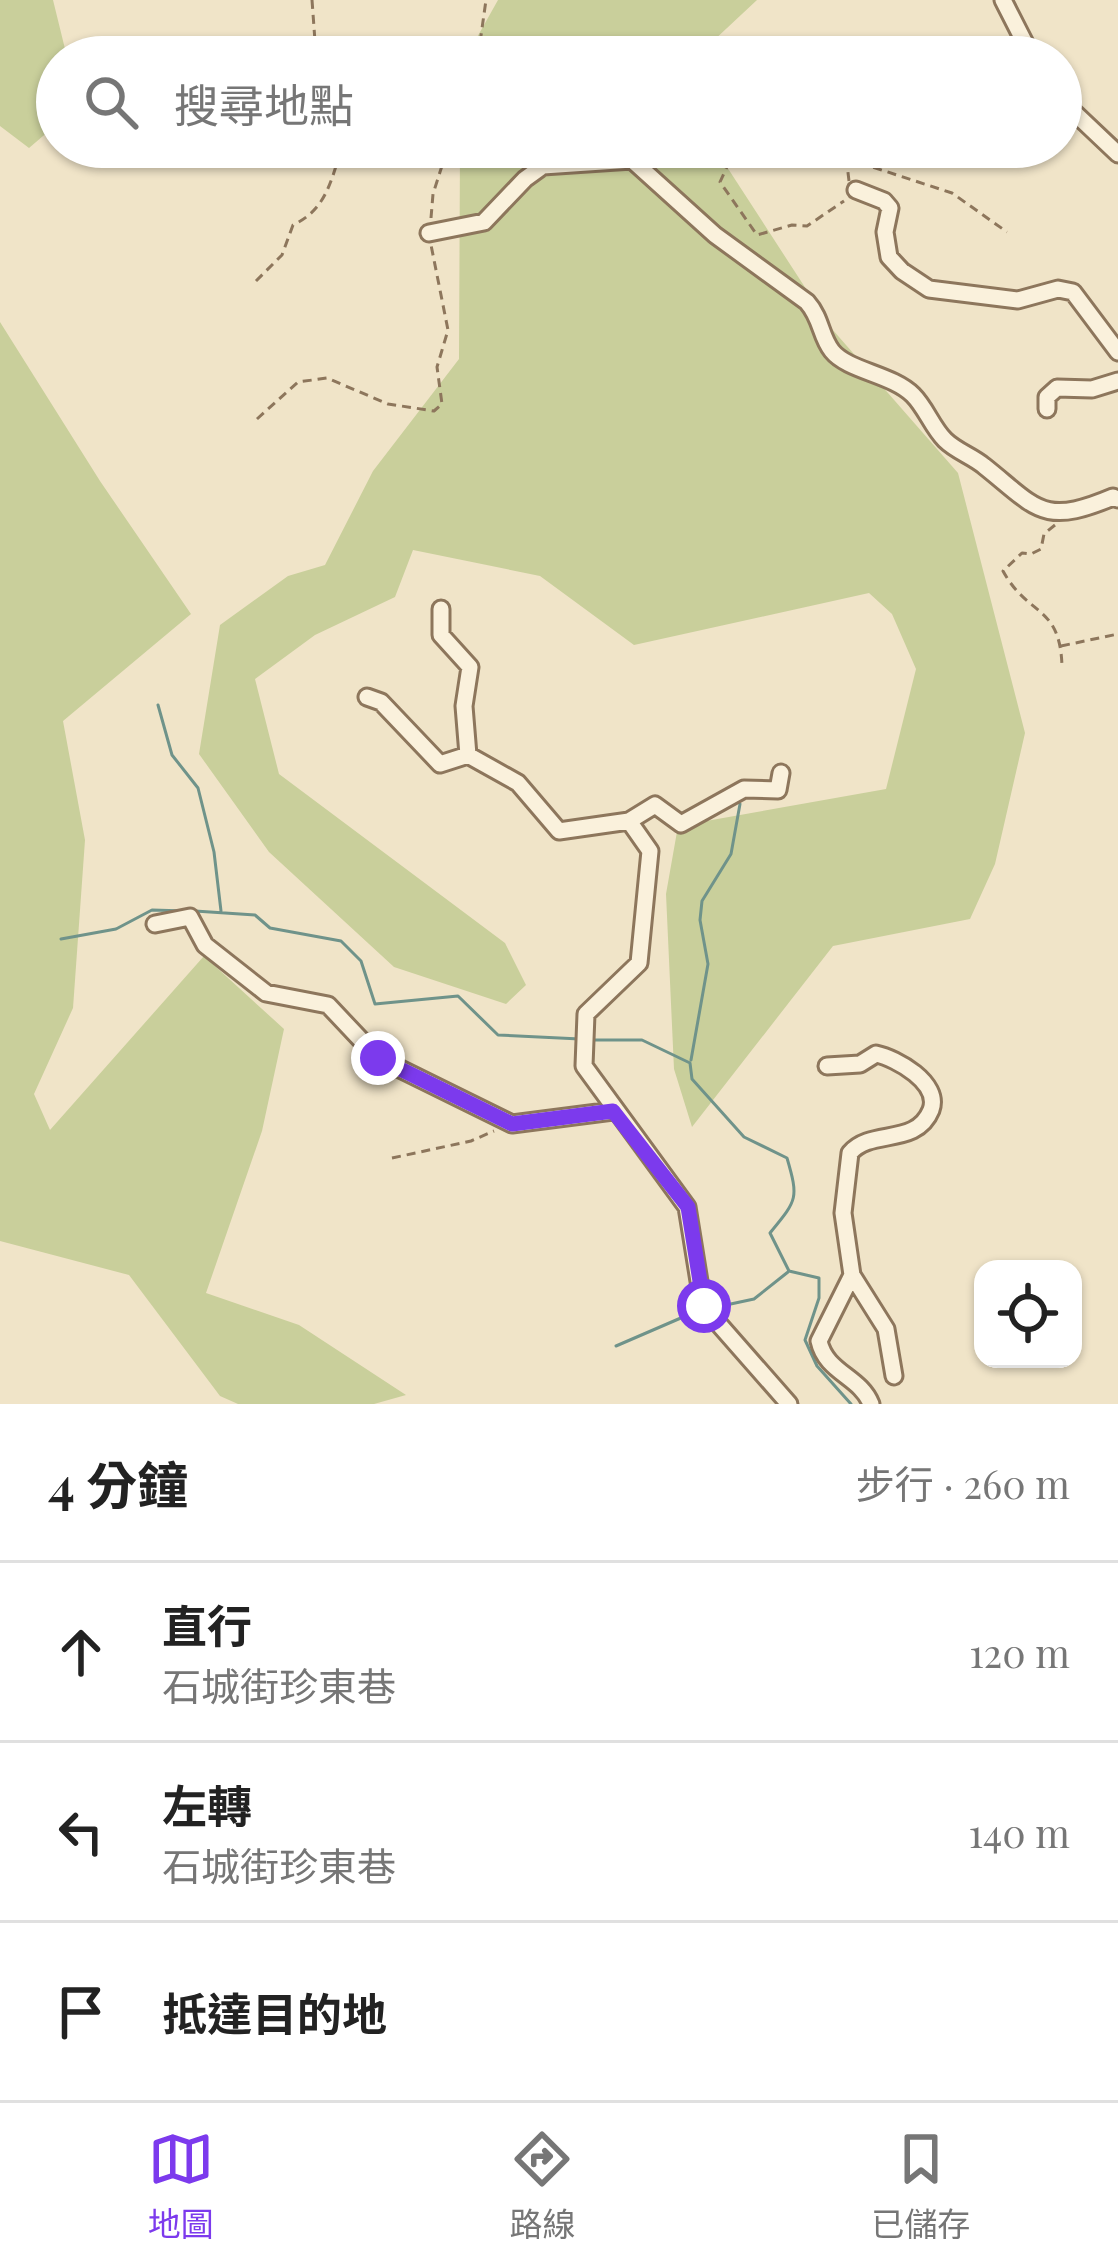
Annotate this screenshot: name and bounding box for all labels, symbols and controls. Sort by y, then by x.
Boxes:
search box [36,36,1082,168]
icon: search [78,69,144,135]
text: 搜尋地點 [174,73,354,133]
route end [351,1031,405,1085]
map controls [974,1260,1082,1368]
button: locate [974,1260,1082,1368]
route start [677,1279,731,1333]
text: 4 分鐘 [48,1449,188,1517]
text: 步行 · 260 m [856,1457,1070,1509]
text: 直行 [162,1594,252,1654]
icon: ahead [48,1619,114,1685]
text: 120 m [969,1626,1070,1678]
text: 石城街珍東巷 [162,1659,396,1711]
text: 左轉 [162,1774,252,1834]
icon: left [48,1799,114,1865]
text: 140 m [969,1806,1070,1858]
text: 石城街珍東巷 [162,1839,396,1891]
icon: arrive [48,1979,114,2045]
text: 抵達目的地 [162,1982,387,2042]
tab: 地圖 [148,2126,214,2246]
tab: 路線 [509,2126,575,2246]
tab: 已儲存 [871,2126,970,2246]

